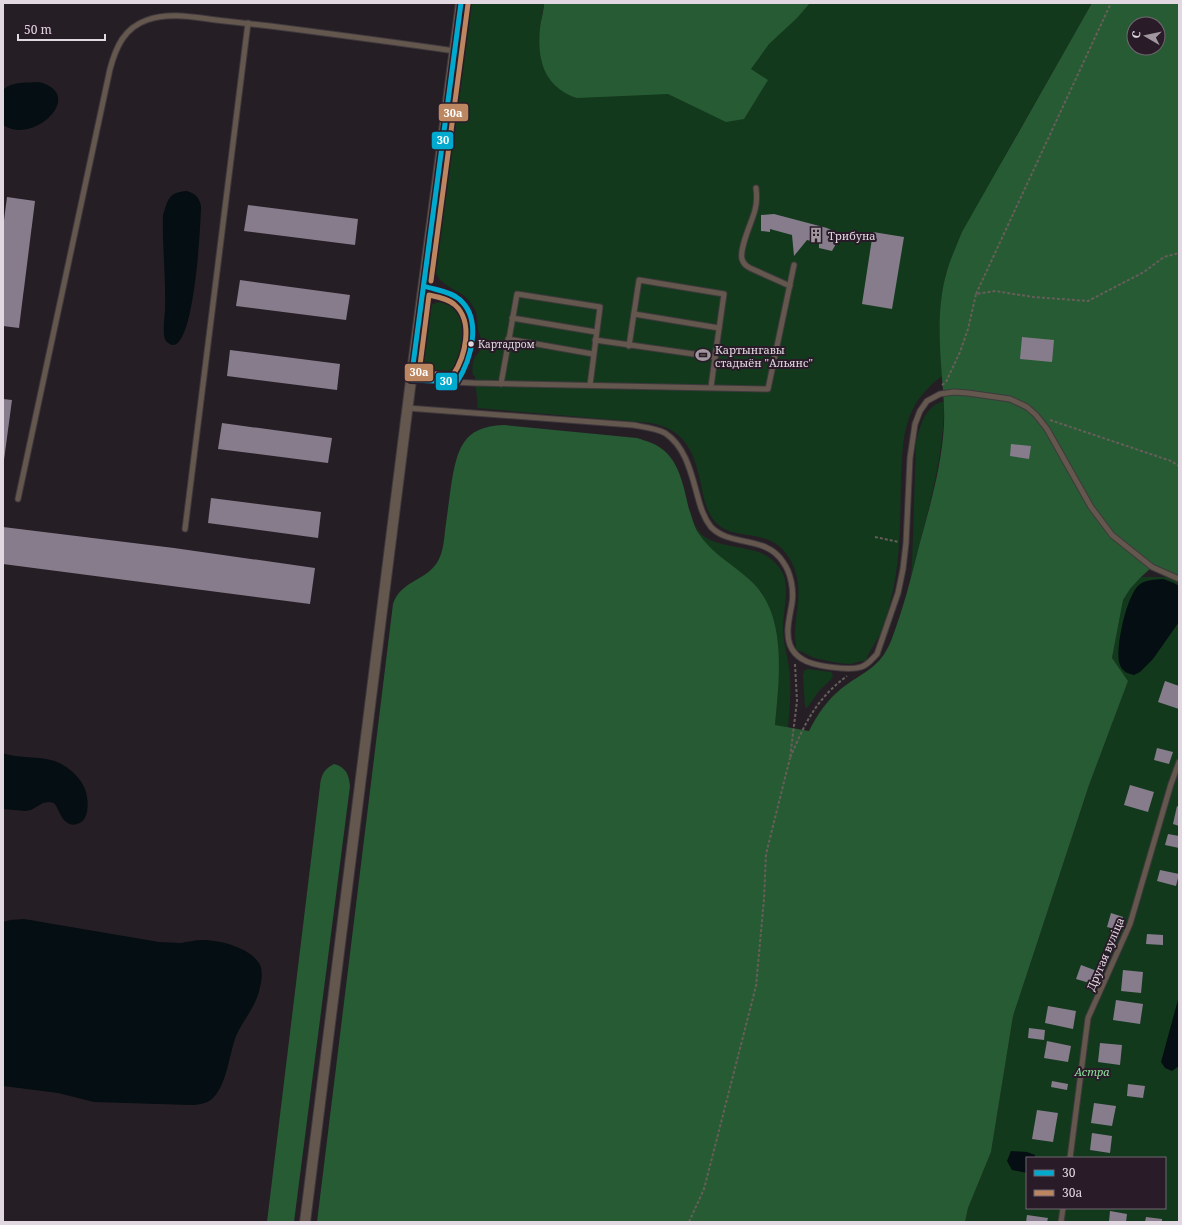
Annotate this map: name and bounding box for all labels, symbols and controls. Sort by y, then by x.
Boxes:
scale bar [18,16,105,42]
north arrow [1126,16,1166,56]
text: 50 m [24,21,52,38]
text: С [1128,30,1144,39]
line badge: 30а [438,103,469,122]
text: 30а [444,105,463,120]
line badge: 30 [431,131,454,150]
text: 30 [437,132,449,147]
building icon: Трибуна [807,226,825,244]
place label: Трибуна [828,228,876,243]
place label: Картадром [478,337,535,351]
marker: Картадром [466,339,476,349]
place label: Картынгавы стадыён "Альянс" [715,342,813,370]
sports icon: Картынгавы стадыён "Альянс" [694,346,712,364]
line badge: 30а [404,363,434,382]
text: 30а [410,364,429,379]
line badge: 30 [435,372,458,391]
text: 30 [440,373,452,388]
street label: Другая вуліца [1083,915,1127,993]
park label: Астра [1073,1064,1110,1079]
legend [1026,1157,1166,1209]
text: 30 [1062,1164,1076,1181]
text: 30а [1062,1184,1082,1201]

